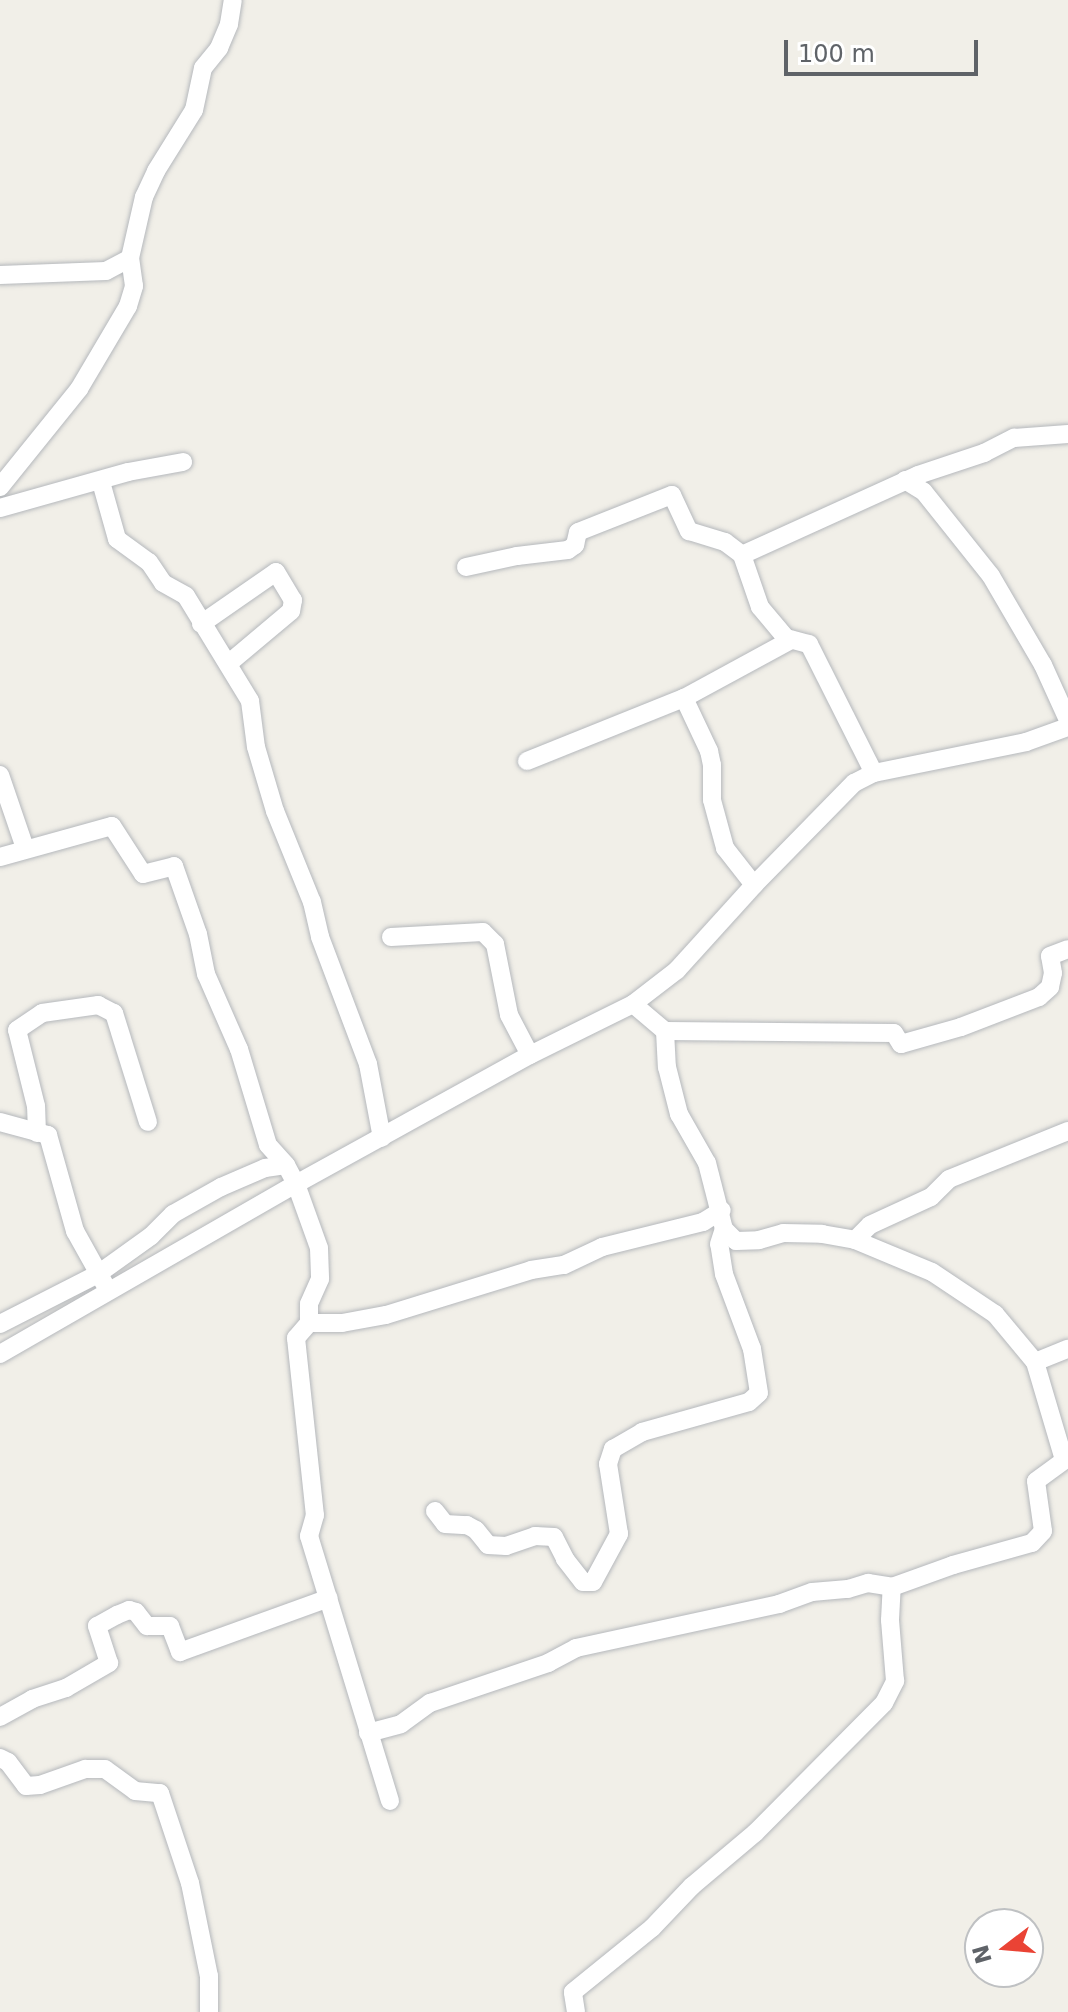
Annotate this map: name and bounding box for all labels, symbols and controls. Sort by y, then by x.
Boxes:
scale bar [788,24,982,74]
text: 100 m [798,40,875,68]
north arrow [964,1908,1044,1988]
text: N [968,1942,997,1967]

